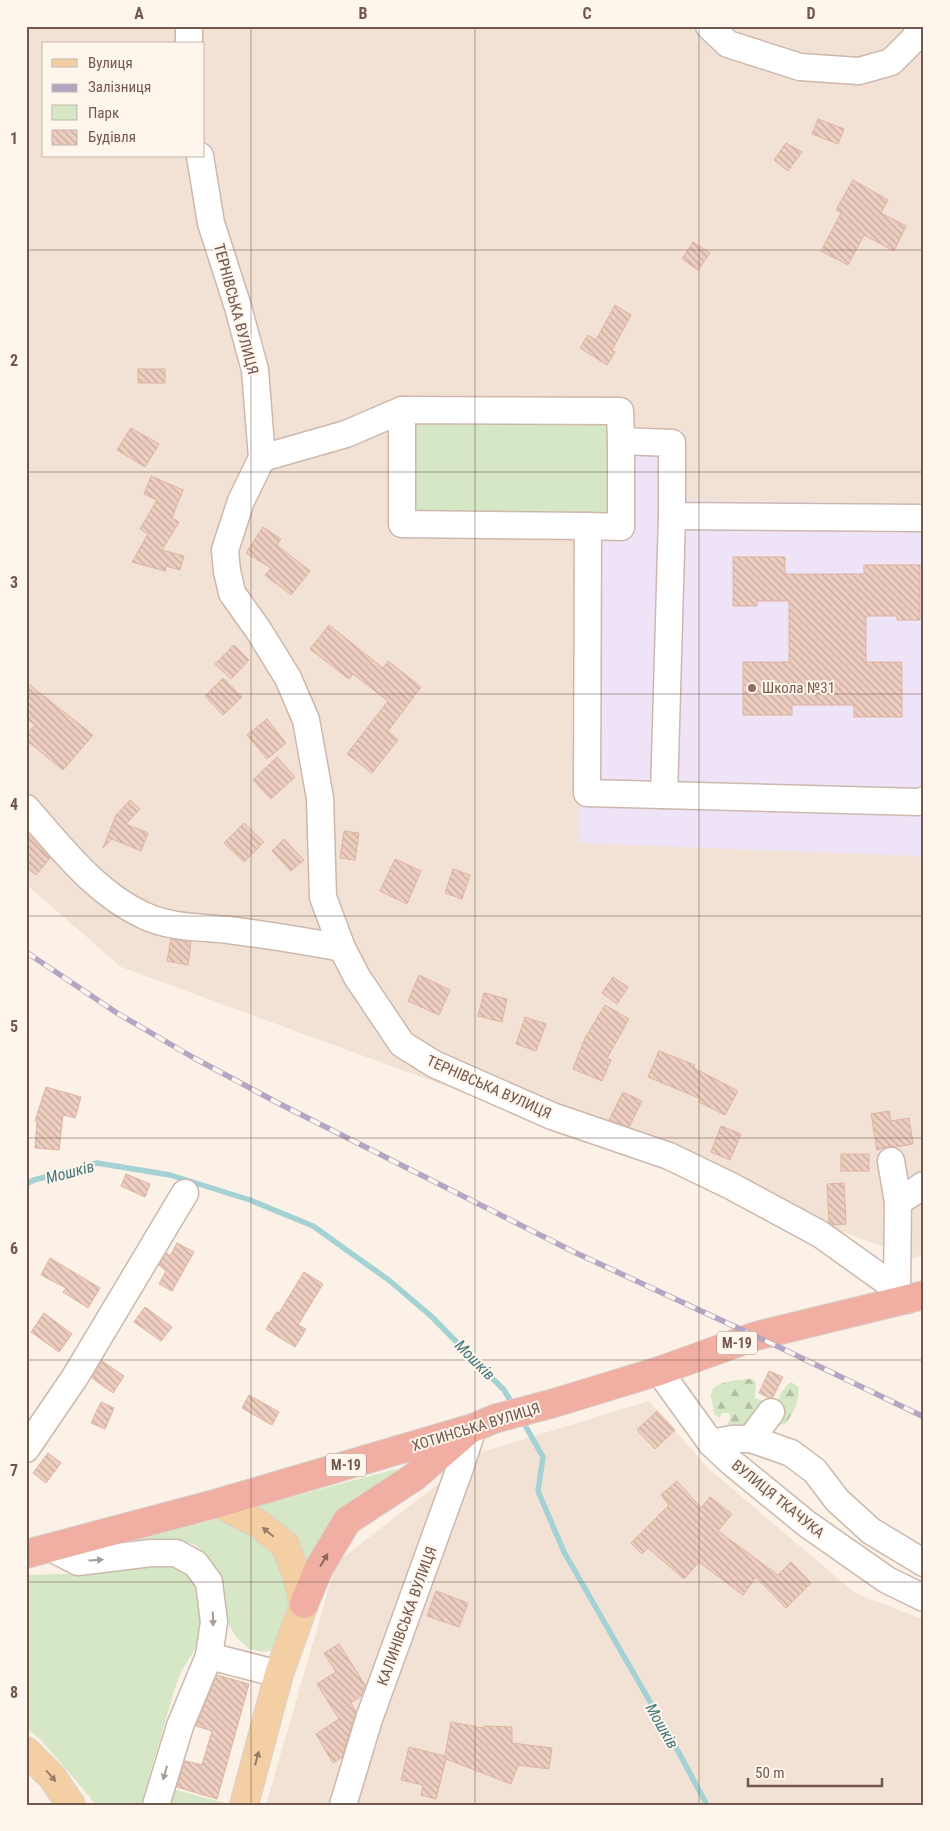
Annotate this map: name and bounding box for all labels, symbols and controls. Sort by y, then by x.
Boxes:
text: A [134,4,144,23]
text: B [359,4,368,23]
text: C [582,4,592,23]
text: D [806,4,816,23]
legend [42,42,205,158]
text: Вулиця [88,54,133,72]
text: Залізниця [88,78,151,96]
text: Парк [88,104,119,122]
text: Будівля [88,128,136,146]
text: 1 [10,129,18,148]
street label: ТЕРНІВСЬКА ВУЛИЦЯ [210,242,262,376]
text: 2 [10,351,18,370]
text: 3 [10,573,18,592]
place label: Школа №31 [762,679,835,697]
marker: Школа №31 [746,682,758,694]
text: 4 [10,795,18,814]
text: 5 [10,1017,18,1036]
street label: ТЕРНІВСЬКА ВУЛИЦЯ [424,1051,554,1123]
water label: Мошків [44,1156,96,1188]
text: 6 [10,1239,18,1258]
road number: М-19 [717,1332,757,1355]
water label: Мошків [451,1336,499,1384]
street label: ХОТИНСЬКА ВУЛИЦЯ [410,1399,542,1455]
road number: М-19 [326,1454,366,1476]
street label: ВУЛИЦЯ ТКАЧУКА [728,1456,828,1542]
text: 7 [10,1461,18,1480]
one-way arrow [262,1526,275,1537]
street label: КАЛИНІВСЬКА ВУЛИЦЯ [373,1544,441,1688]
one-way arrow [319,1553,328,1567]
one-way arrow [89,1556,105,1564]
one-way arrow [209,1611,217,1627]
text: 8 [10,1683,18,1702]
water label: Мошків [641,1700,683,1752]
one-way arrow [253,1750,261,1765]
scale bar [748,1756,881,1788]
text: 50 m [755,1764,785,1782]
one-way arrow [160,1766,168,1781]
one-way arrow [45,1770,56,1783]

